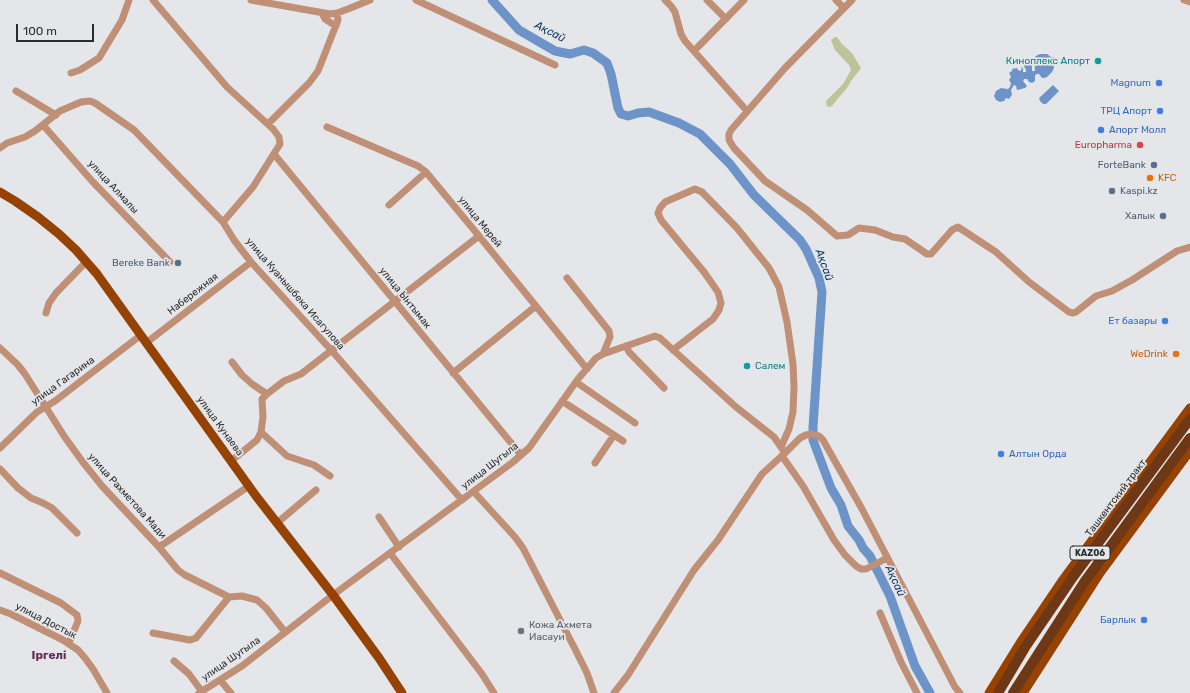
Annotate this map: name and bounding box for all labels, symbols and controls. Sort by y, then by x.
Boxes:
scale bar [18,16,96,42]
water label: Ақсай [532,19,568,45]
text: 100 m [23,24,57,38]
place label: Киноплекс Апорт [1006,55,1090,67]
marker: Киноплекс Апорт [1093,56,1103,66]
place label: Magnum [1111,77,1151,89]
marker: Magnum [1154,78,1164,88]
place label: ТРЦ Апорт [1101,105,1152,117]
marker: ТРЦ Апорт [1155,106,1165,116]
place label: Апорт Молл [1109,124,1166,136]
marker: Апорт Молл [1096,125,1106,135]
place label: Europharma [1075,139,1132,151]
marker: Europharma [1135,140,1145,150]
street label: улица Алмалы [85,158,141,216]
place label: ForteBank [1098,159,1146,171]
marker: ForteBank [1149,160,1159,170]
place label: KFC [1158,172,1176,184]
marker: KFC [1145,173,1155,183]
place label: Kaspi.kz [1120,185,1158,197]
marker: Kaspi.kz [1107,186,1117,196]
street label: улица Мерей [456,194,504,250]
place label: Халык [1125,210,1155,222]
marker: Халык [1158,211,1168,221]
street label: улица Куанышбека Исагулова [243,236,347,352]
water label: Ақсай [812,247,836,283]
place label: Bereke Bank [112,257,170,269]
marker: Bereke Bank [173,258,183,268]
street label: улица Ынтымак [377,265,433,331]
street label: Набережная [165,271,221,317]
place label: Ет базары [1108,315,1157,327]
marker: Ет базары [1160,316,1170,326]
place label: WeDrink [1130,348,1168,360]
marker: WeDrink [1171,349,1181,359]
street label: улица Гагарина [29,354,97,408]
place label: Салем [755,360,785,372]
marker: Салем [742,361,752,371]
street label: улица Кунаева [194,394,246,458]
street label: улица Шугыла [459,440,521,492]
place label: Алтын Орда [1009,448,1066,460]
marker: Алтын Орда [996,449,1006,459]
street label: улица Рахметова Мади [85,451,169,541]
street label: Ташкентский тракт [1083,457,1149,539]
road number: KАZ06 [1070,546,1110,560]
water label: Ақсай [882,563,908,599]
street label: улица Достык [13,600,79,642]
place label: Барлык [1100,614,1136,626]
marker: Барлык [1139,615,1149,625]
place label: Кожа Ахмета Иасауи [529,619,592,642]
marker: Кожа Ахмета Иасауи [516,626,526,636]
street label: улица Шугыла [199,634,263,684]
district label: Іргелі [32,649,66,663]

